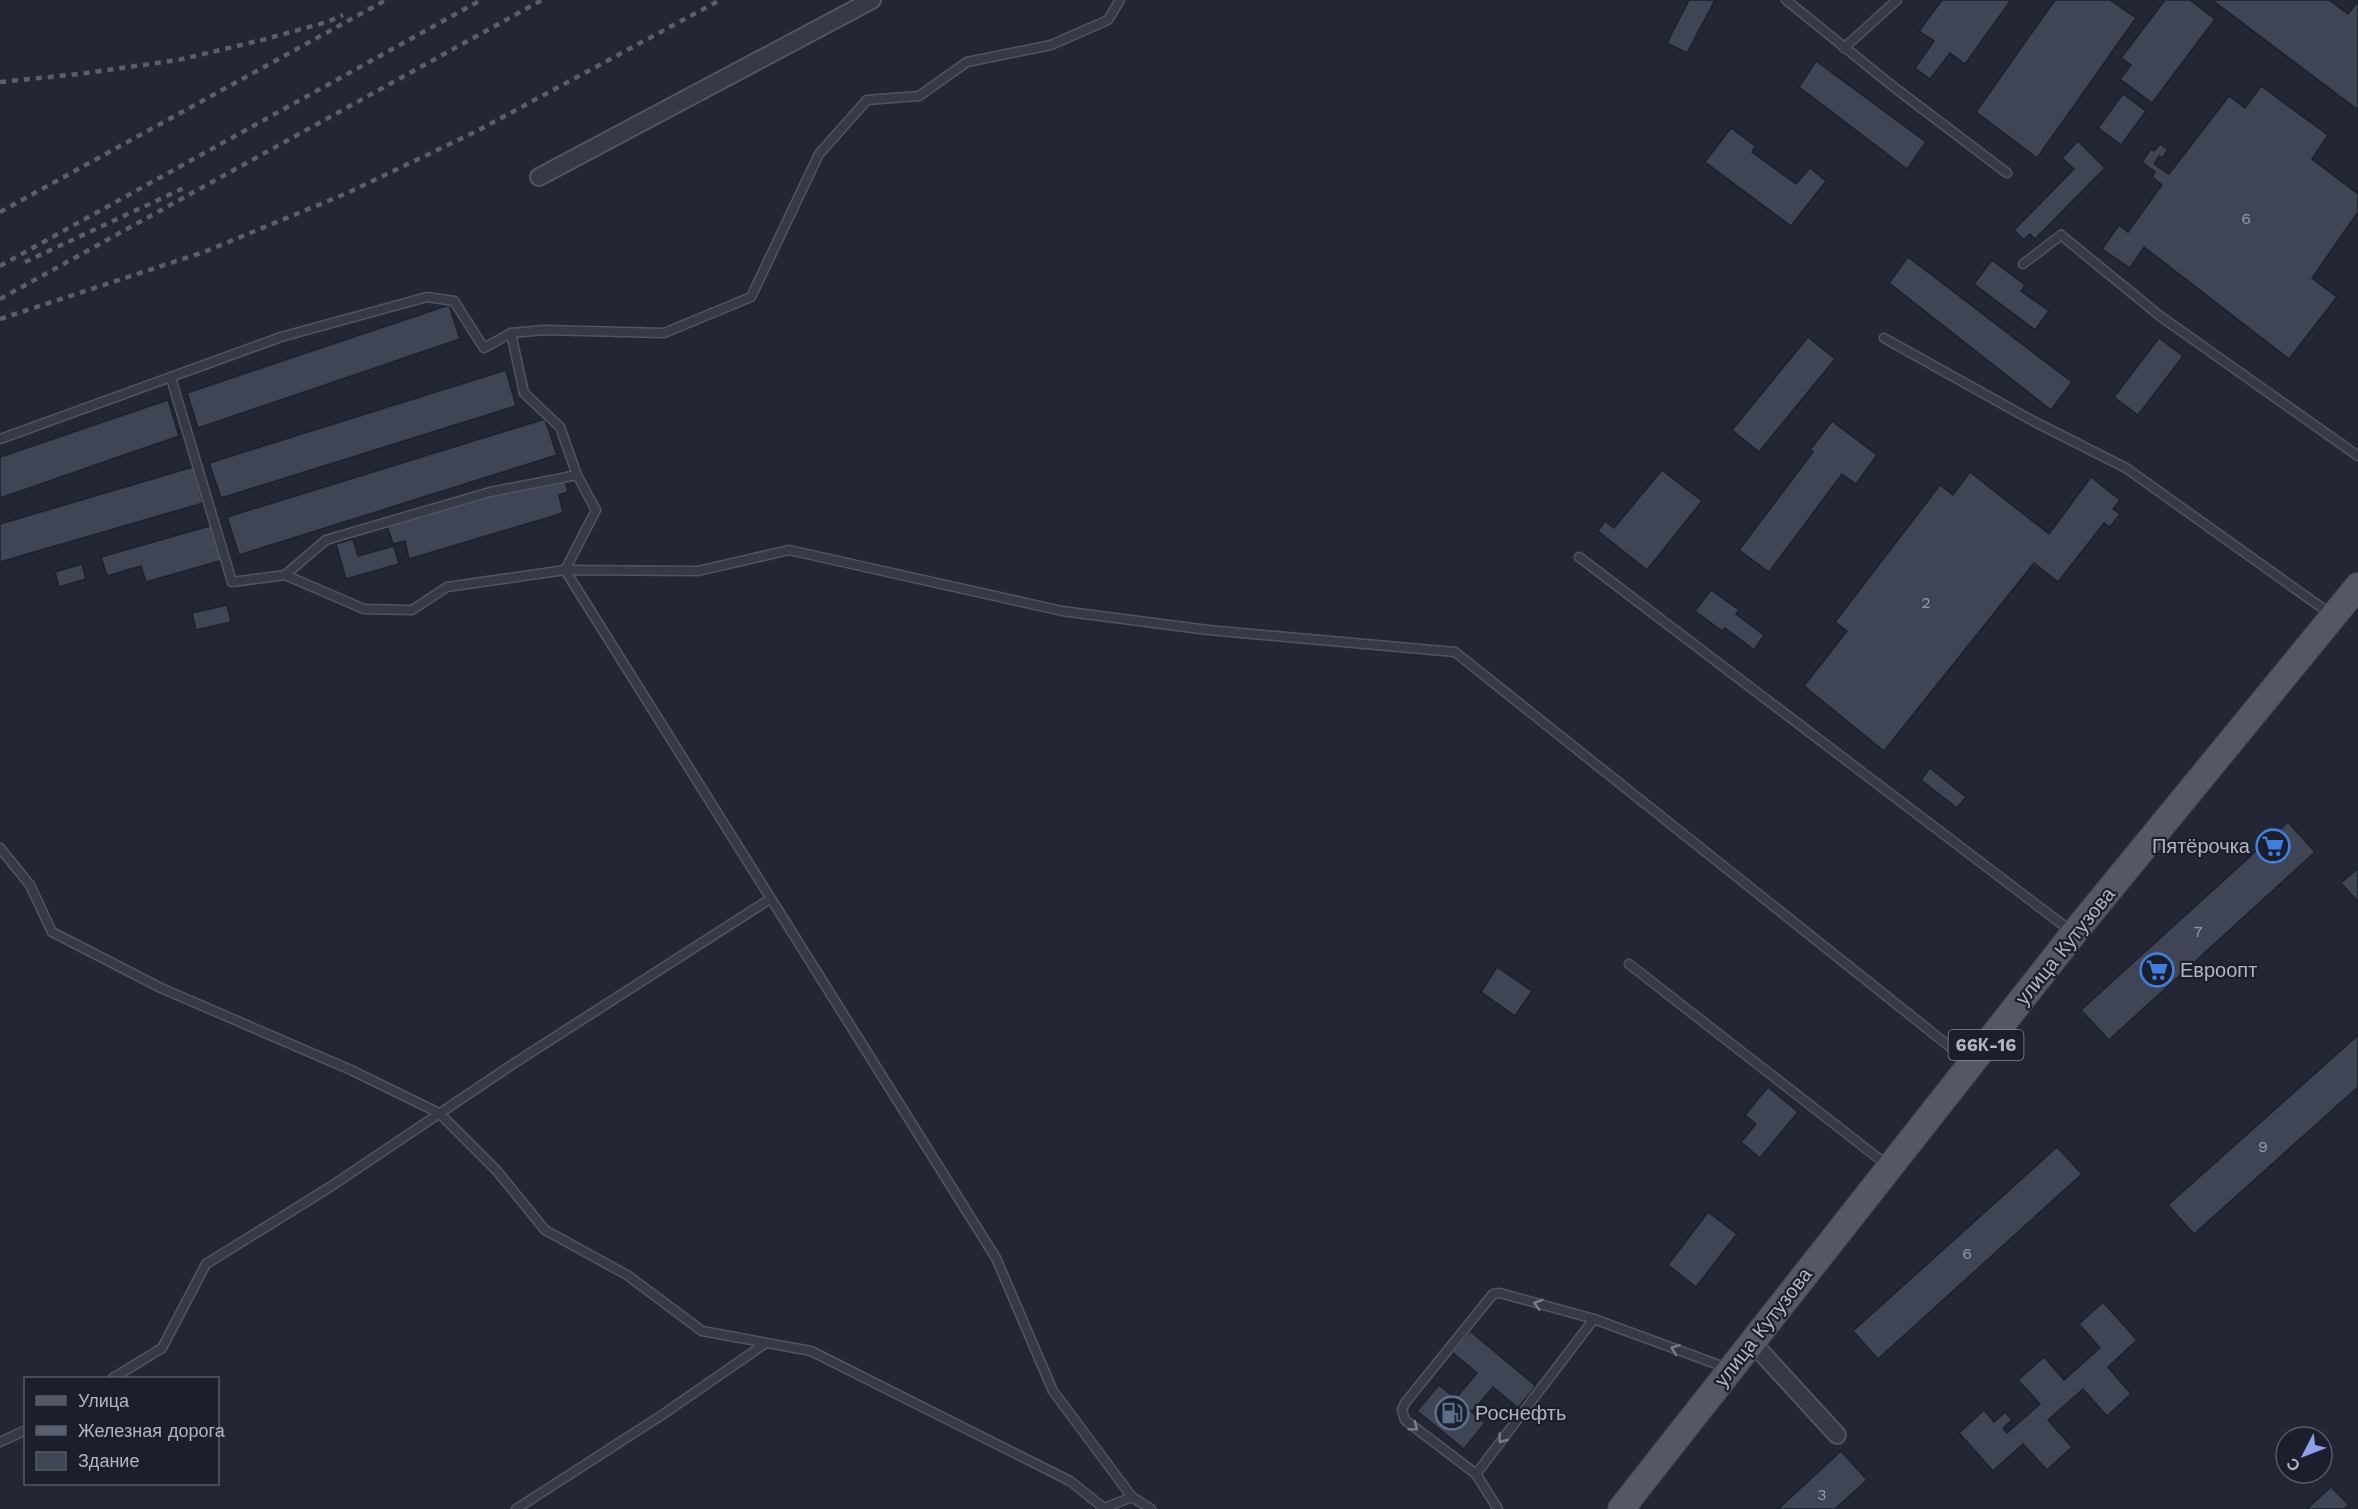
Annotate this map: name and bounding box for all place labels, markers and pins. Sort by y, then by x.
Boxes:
supermarket icon: Пятёрочка [2255,828,2291,864]
place label: Пятёрочка [2152,834,2251,858]
supermarket icon: Евроопт [2139,952,2175,988]
place label: Евроопт [2180,958,2257,982]
fuel station icon: Роснефть [1434,1395,1470,1431]
place label: Роснефть [1475,1401,1566,1425]

